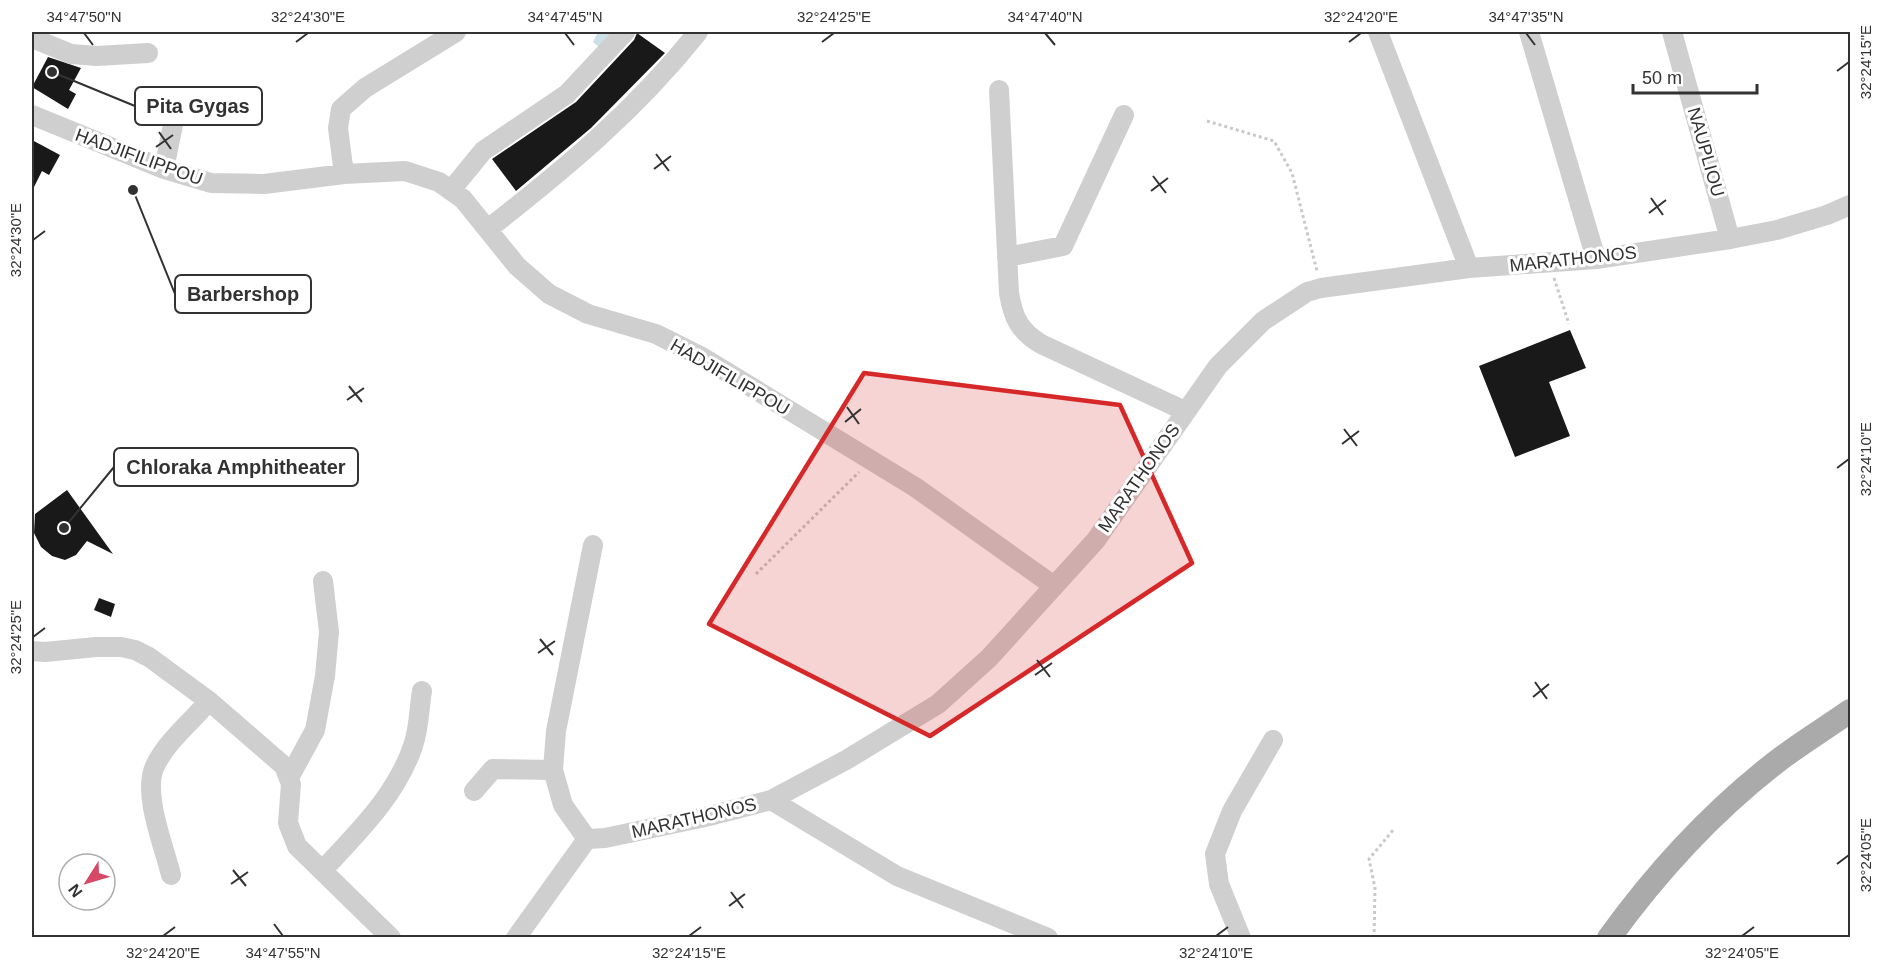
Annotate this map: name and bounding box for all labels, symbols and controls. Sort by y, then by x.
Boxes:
text: 34°47'50"N [46,8,122,25]
text: 32°24'30"E [271,8,345,25]
text: 34°47'45"N [527,8,603,25]
text: 32°24'25"E [797,8,871,25]
text: 34°47'40"N [1007,8,1083,25]
text: 32°24'20"E [1324,8,1398,25]
text: 34°47'35"N [1488,8,1564,25]
text: 32°24'15"E [1857,25,1874,99]
scale bar [1633,57,1758,95]
text: 50 m [1642,68,1682,88]
callout: Pita Gygas [135,87,262,125]
text: Pita Gygas [146,95,250,117]
street label: NAUPLIOU [1684,105,1728,199]
street label: HADJIFILIPPOU [73,125,205,189]
text: 32°24'30"E [7,203,24,277]
street label: MARATHONOS [1508,242,1638,276]
callout: Barbershop [175,275,311,313]
text: Barbershop [187,283,299,305]
street label: HADJIFILIPPOU [667,335,793,419]
street label: MARATHONOS [1094,420,1184,536]
text: 32°24'10"E [1857,422,1874,496]
callout: Chloraka Amphitheater [114,448,358,486]
text: Chloraka Amphitheater [126,456,346,478]
text: 32°24'25"E [7,600,24,674]
street label: MARATHONOS [630,794,758,842]
text: 32°24'05"E [1857,818,1874,892]
north arrow [57,852,117,912]
text: N [65,881,86,900]
text: 32°24'20"E [126,944,200,961]
text: 34°47'55"N [245,944,321,961]
text: 32°24'15"E [652,944,726,961]
text: 32°24'10"E [1179,944,1253,961]
text: 32°24'05"E [1705,944,1779,961]

